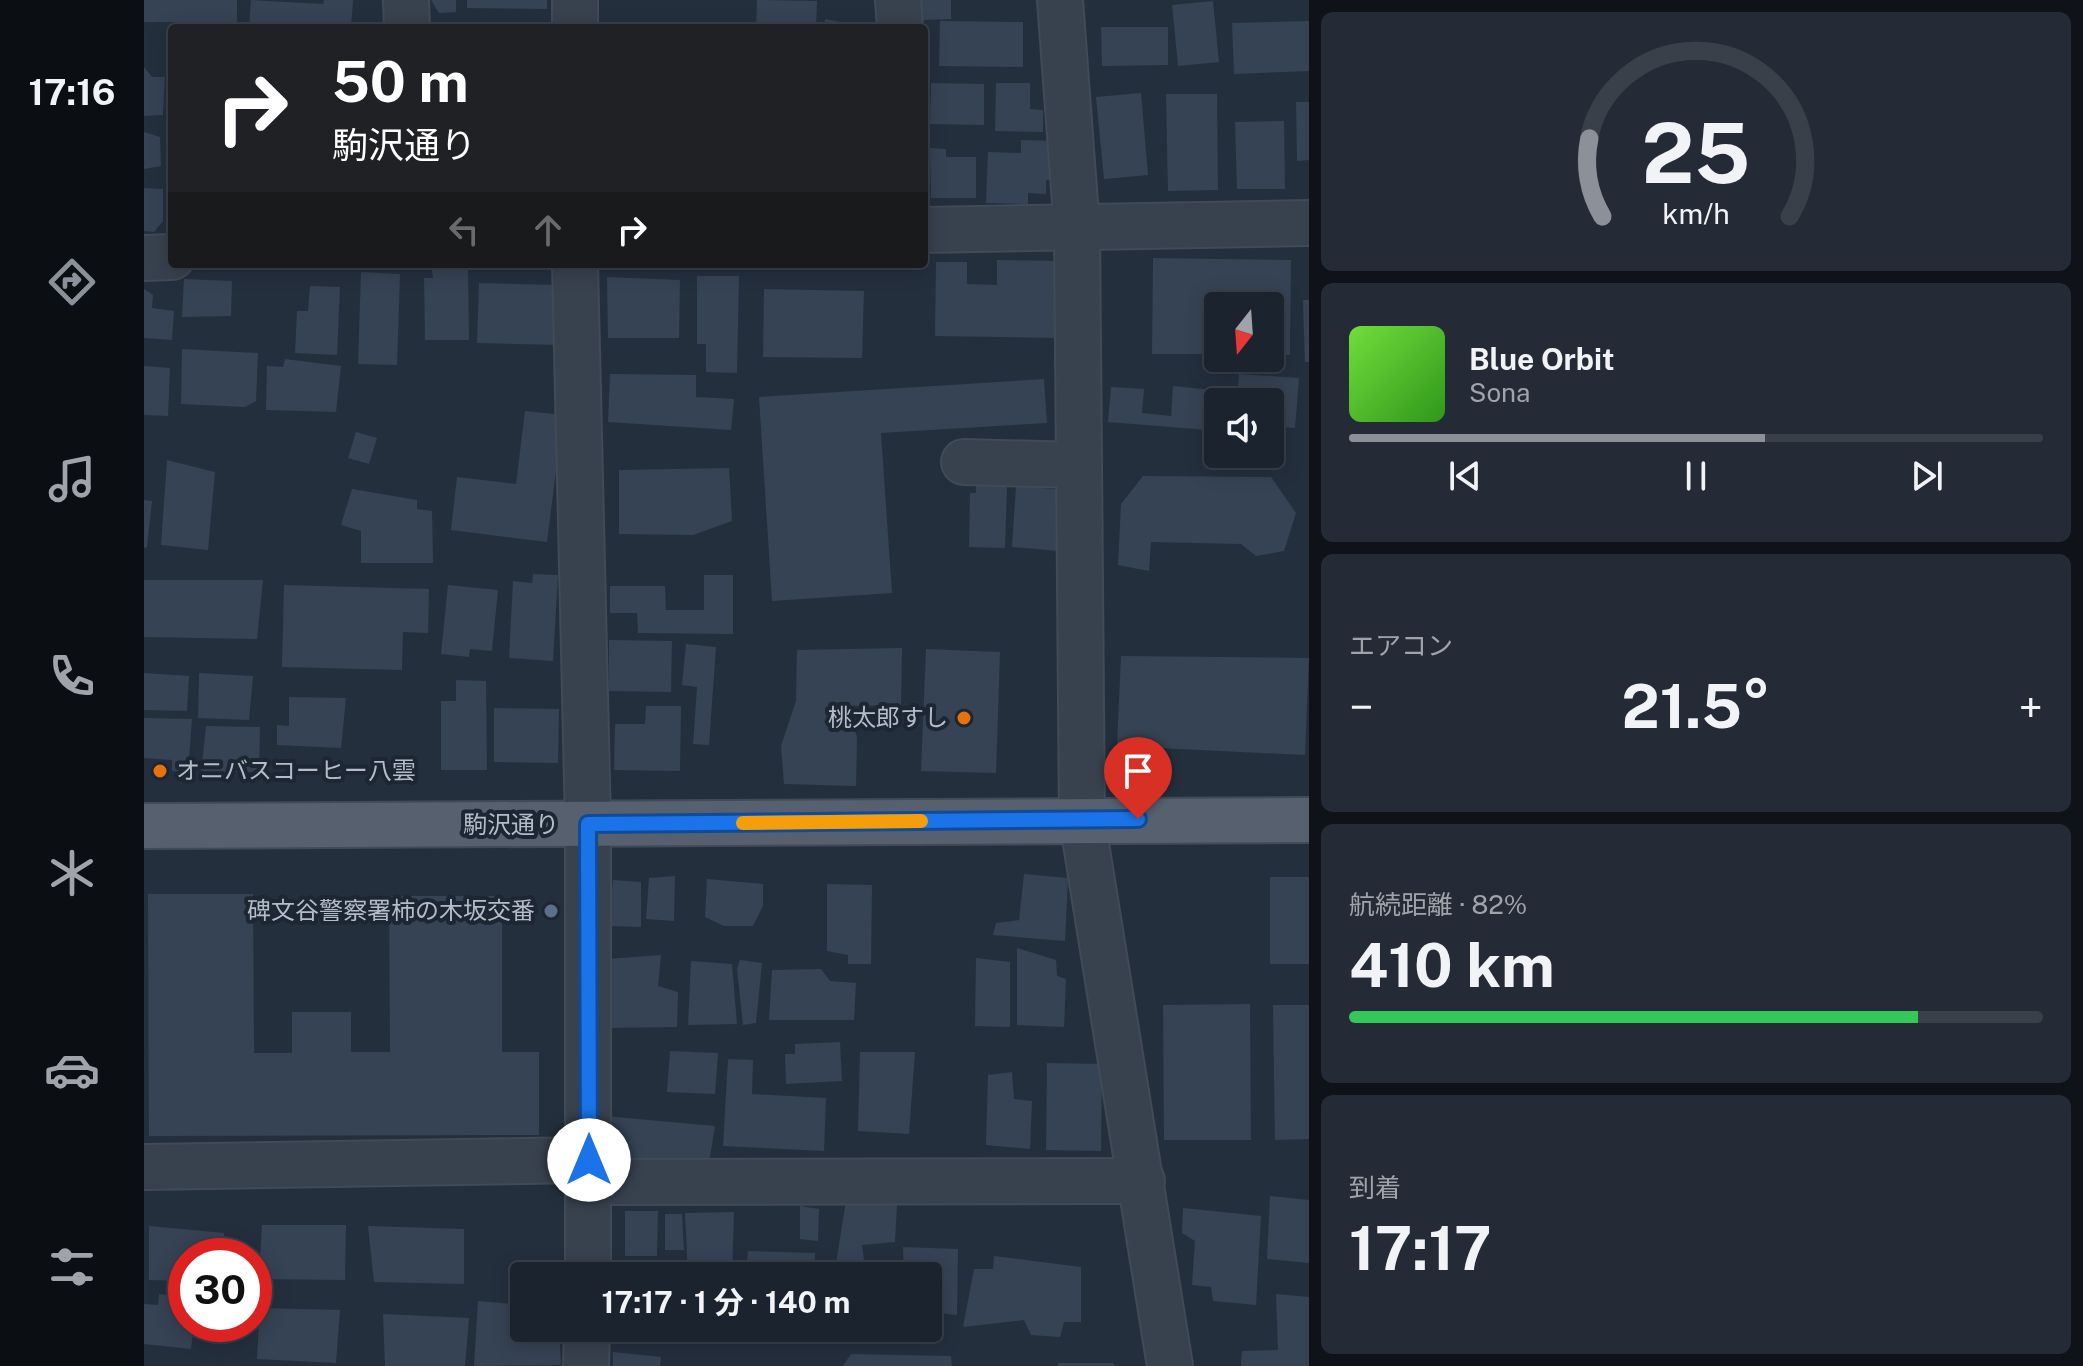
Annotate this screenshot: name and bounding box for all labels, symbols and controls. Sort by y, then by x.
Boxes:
text: 50 m [332,49,469,115]
icon: right [200,56,304,160]
text: 17:16 [29,71,115,113]
text: 25 [1642,104,1750,202]
text: 駒沢通り [332,124,476,166]
text: km/h [1662,198,1730,231]
icon: left [442,208,486,252]
icon: ahead [526,208,570,252]
icon: right [610,208,654,252]
icon: directions [44,254,100,310]
north arrow [1204,292,1284,372]
map controls [1204,292,1284,468]
text: Blue Orbit [1469,341,1615,377]
text: Sona [1469,377,1530,408]
button: sound [1204,388,1284,468]
icon: music [44,451,100,507]
icon: previous [1443,454,1487,498]
icon: pause [1674,454,1718,498]
icon: next [1905,454,1949,498]
text: エアコン [1349,630,1453,661]
icon: phone [44,648,100,704]
text: 21.5° [1622,671,1770,742]
text: − [1349,681,1373,733]
text: + [2019,681,2043,733]
place label: 桃太郎すし [828,703,948,731]
marker: 桃太郎すし [955,709,973,727]
pin [1104,737,1172,819]
icon: arrive [1116,749,1160,793]
place label: オニバスコーヒー八雲 [176,756,416,784]
marker: オニバスコーヒー八雲 [151,762,169,780]
street label: 駒沢通り [463,810,559,838]
icon: climate [44,845,100,901]
text: 航続距離 · 82% [1349,889,1527,920]
place label: 碑文谷警察署柿の木坂交番 [247,896,535,924]
marker: 碑文谷警察署柿の木坂交番 [542,902,560,920]
text: 410 km [1349,930,1555,1001]
icon: car [44,1042,100,1098]
position arrow [547,1118,631,1202]
text: 到着 [1349,1172,1401,1203]
text: 17:17 [1349,1213,1492,1284]
speed limit sign: 30 [168,1238,272,1342]
icon: filters [44,1239,100,1295]
text: 17:17 · 1 分 · 140 m [602,1284,850,1320]

